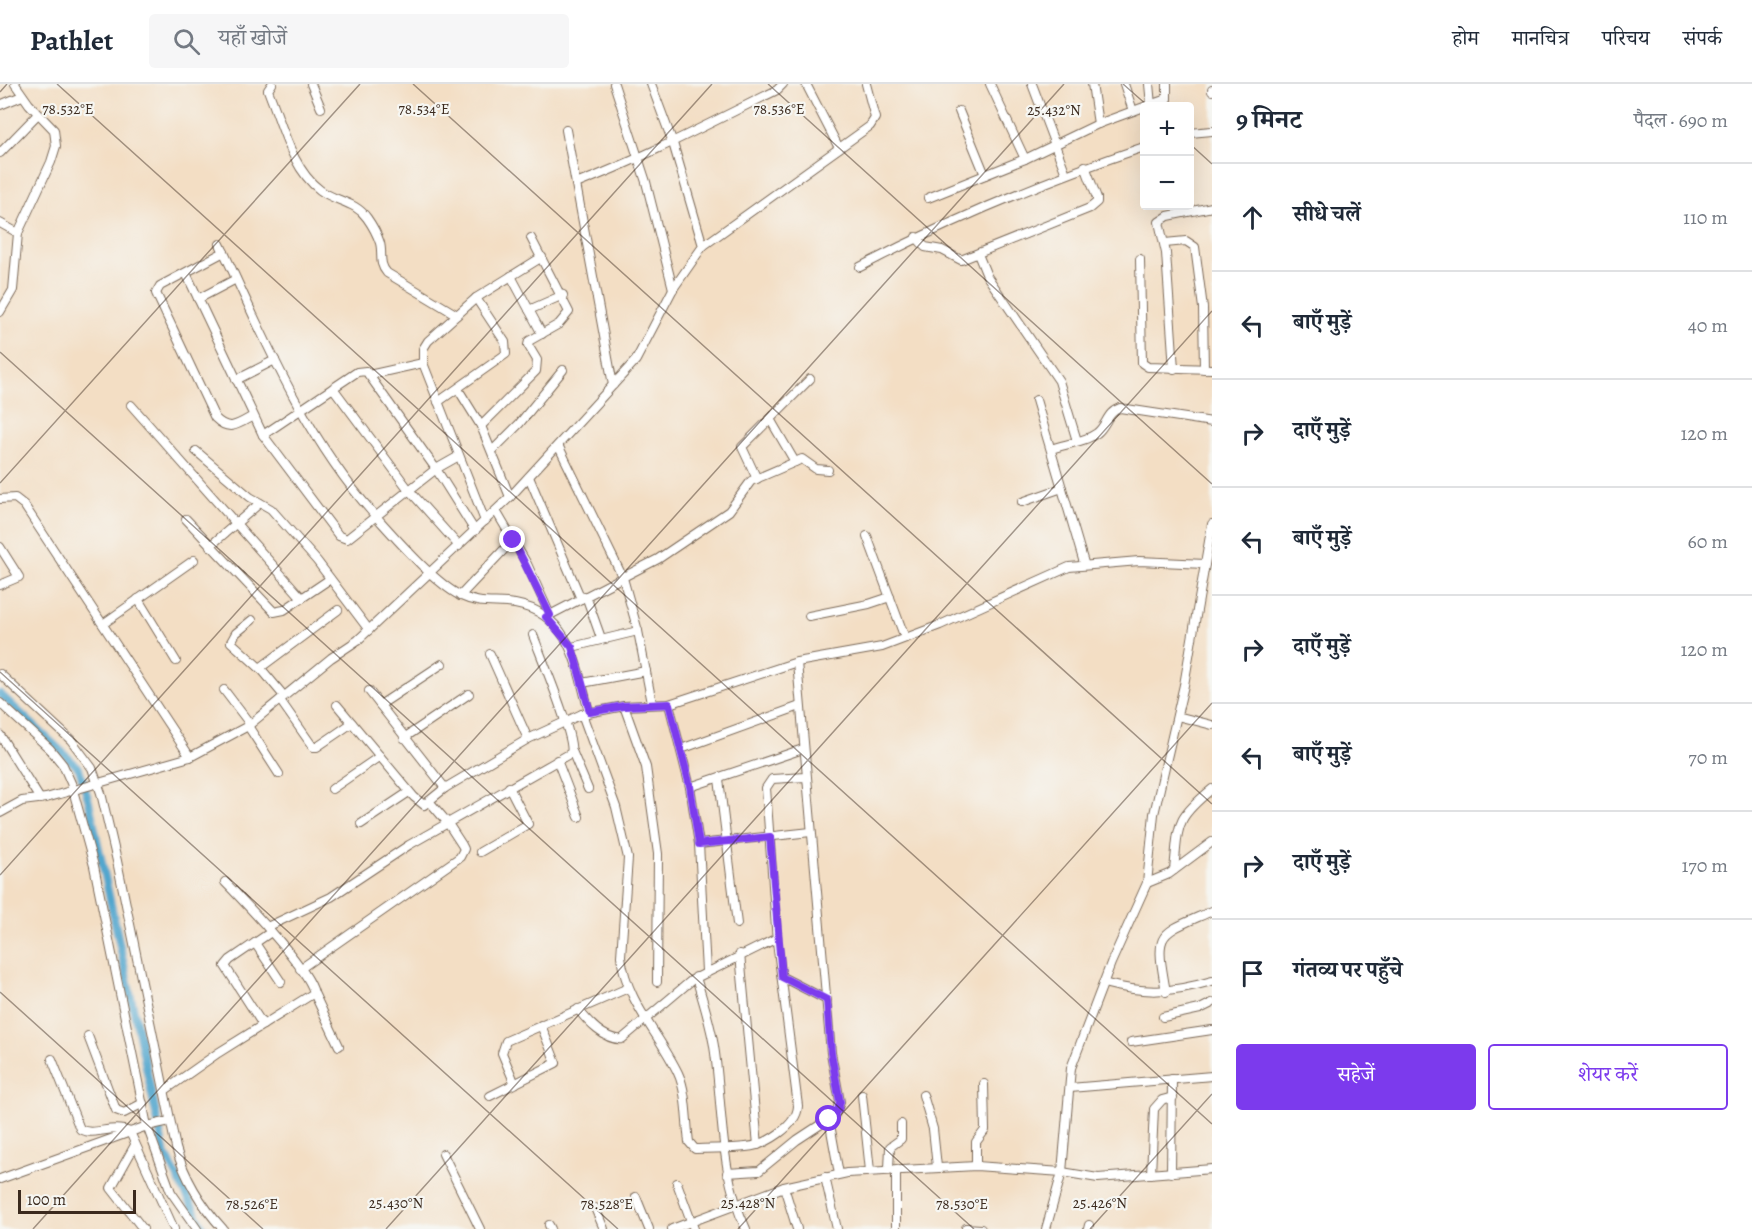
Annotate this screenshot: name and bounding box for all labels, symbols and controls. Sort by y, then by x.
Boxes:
search box [149,14,569,68]
text: Pathlet [30,22,113,60]
text: यहाँ खोजें [218,23,287,53]
text: होम [1452,24,1479,52]
text: मानचित्र [1512,24,1569,52]
text: परिचय [1602,24,1650,52]
text: संपर्क [1683,24,1722,52]
icon: search [170,25,203,58]
text: 78.532°E [42,99,94,119]
text: 78.534°E [398,99,450,119]
text: 78.536°E [753,99,805,119]
text: 25.432°N [1027,100,1081,120]
map controls [1140,102,1194,210]
button: + [1140,102,1194,156]
text: 9 मिनट [1236,102,1302,137]
text: पैदल · 690 m [1634,107,1728,134]
button: − [1140,156,1194,210]
text: सीधे चलें [1293,199,1361,229]
icon: ahead [1236,201,1269,234]
text: 110 m [1683,204,1728,231]
text: बाएँ मुड़ें [1293,307,1351,337]
icon: left [1236,309,1269,342]
text: 40 m [1688,312,1728,339]
text: दाएँ मुड़ें [1293,415,1351,445]
icon: right [1236,417,1269,450]
text: 120 m [1680,420,1728,447]
text: बाएँ मुड़ें [1293,523,1351,553]
icon: left [1236,525,1269,558]
route end [499,526,525,552]
text: 60 m [1688,528,1728,555]
text: दाएँ मुड़ें [1293,631,1351,661]
icon: right [1236,633,1269,666]
text: 120 m [1680,636,1728,663]
text: बाएँ मुड़ें [1293,739,1351,769]
icon: left [1236,741,1269,774]
text: 70 m [1688,744,1728,771]
text: दाएँ मुड़ें [1293,847,1351,877]
icon: right [1236,849,1269,882]
text: 170 m [1682,852,1728,879]
text: गंतव्य पर पहुँचे [1293,955,1402,985]
icon: arrive [1236,957,1269,990]
button: सहेजें [1236,1044,1476,1110]
button: शेयर करें [1488,1044,1728,1110]
route start [815,1105,841,1131]
scale bar [18,1187,136,1214]
text: 100 m [27,1189,66,1211]
text: 25.430°N [369,1193,423,1213]
text: 25.428°N [721,1193,776,1213]
text: 25.426°N [1073,1193,1127,1213]
text: 78.526°E [226,1194,278,1214]
text: 78.528°E [581,1194,633,1214]
text: 78.530°E [936,1194,988,1214]

